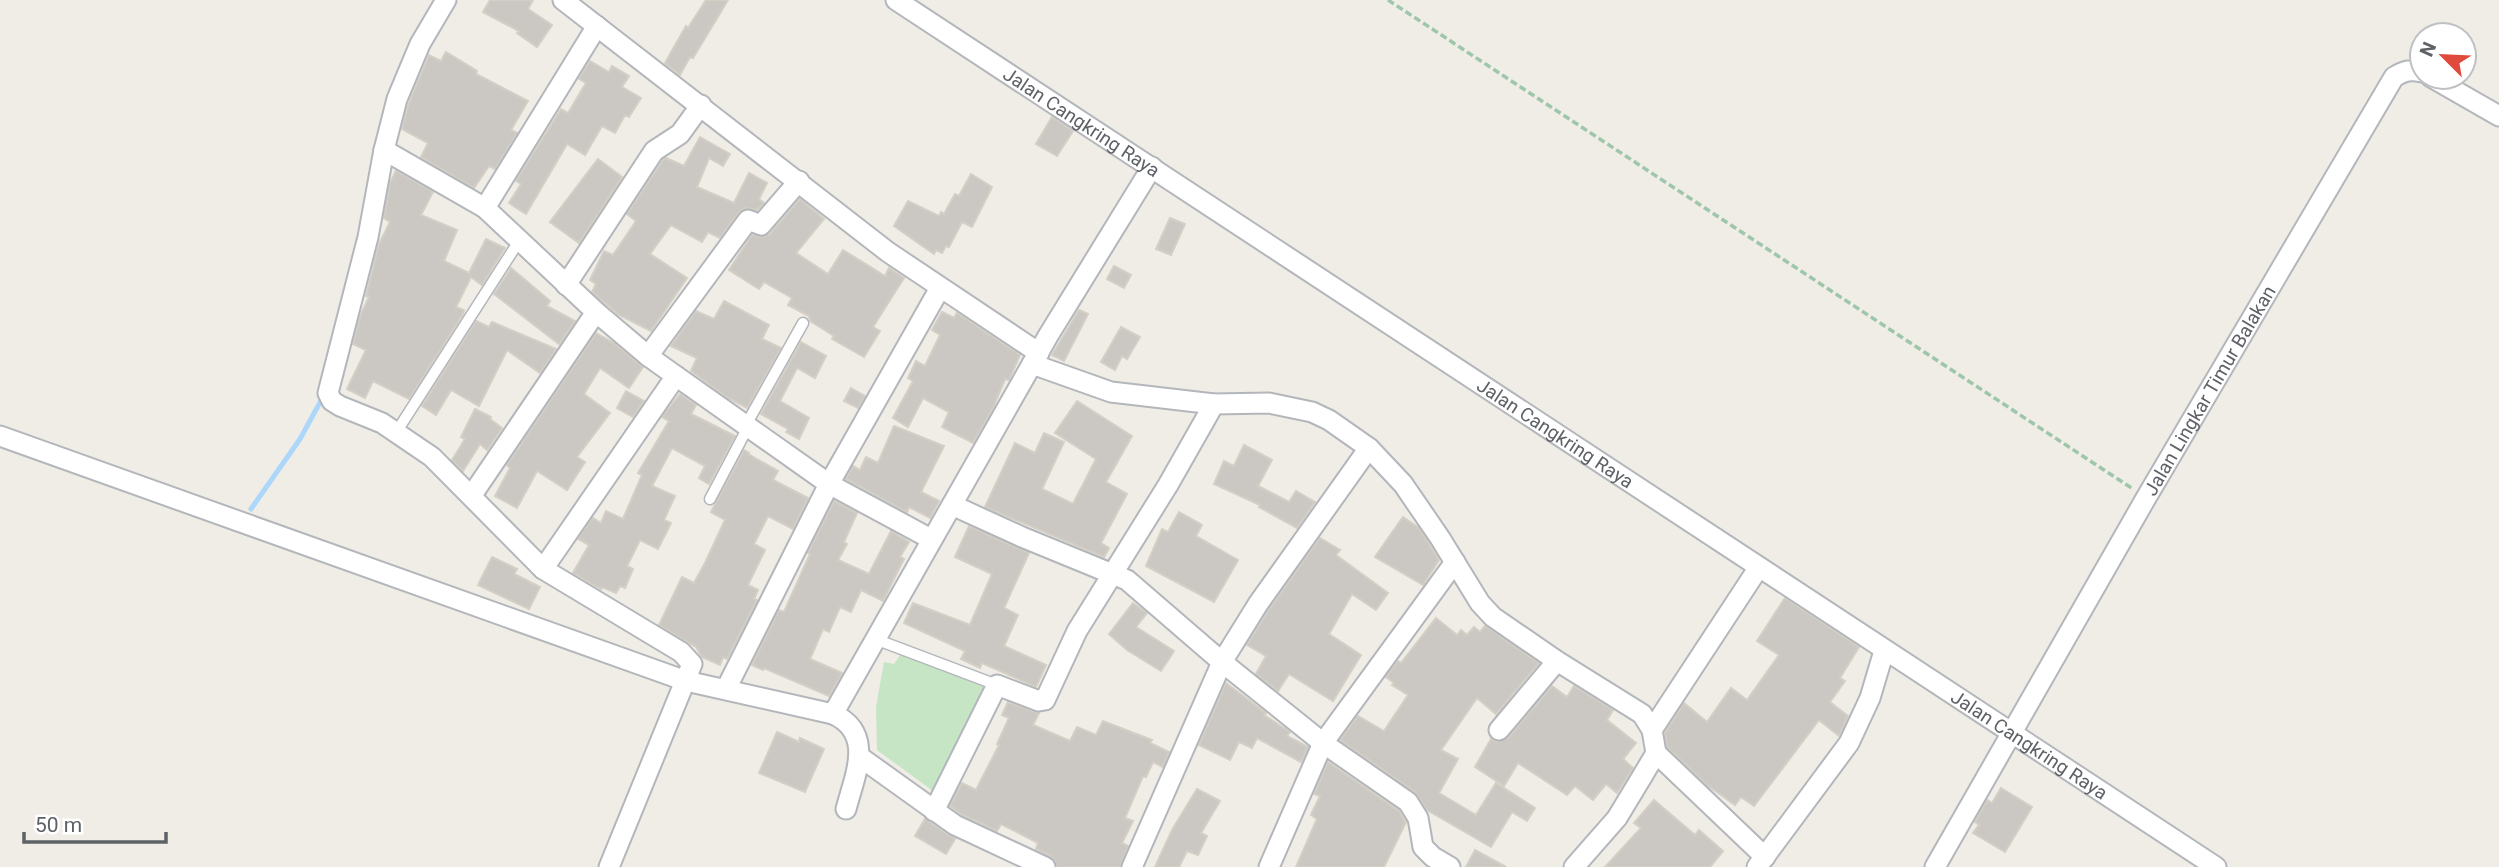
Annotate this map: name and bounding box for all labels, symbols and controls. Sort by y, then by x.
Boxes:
north arrow [2408,21,2478,91]
text: N [2415,38,2441,60]
street label: Jalan Cangkring Raya [999,63,1164,182]
street label: Jalan Lingkar Timur Balakan [2139,281,2281,500]
street label: Jalan Cangkring Raya [1473,374,1638,493]
street label: Jalan Cangkring Raya [1946,685,2112,805]
scale bar [24,800,166,844]
text: 50 m [35,813,82,837]

